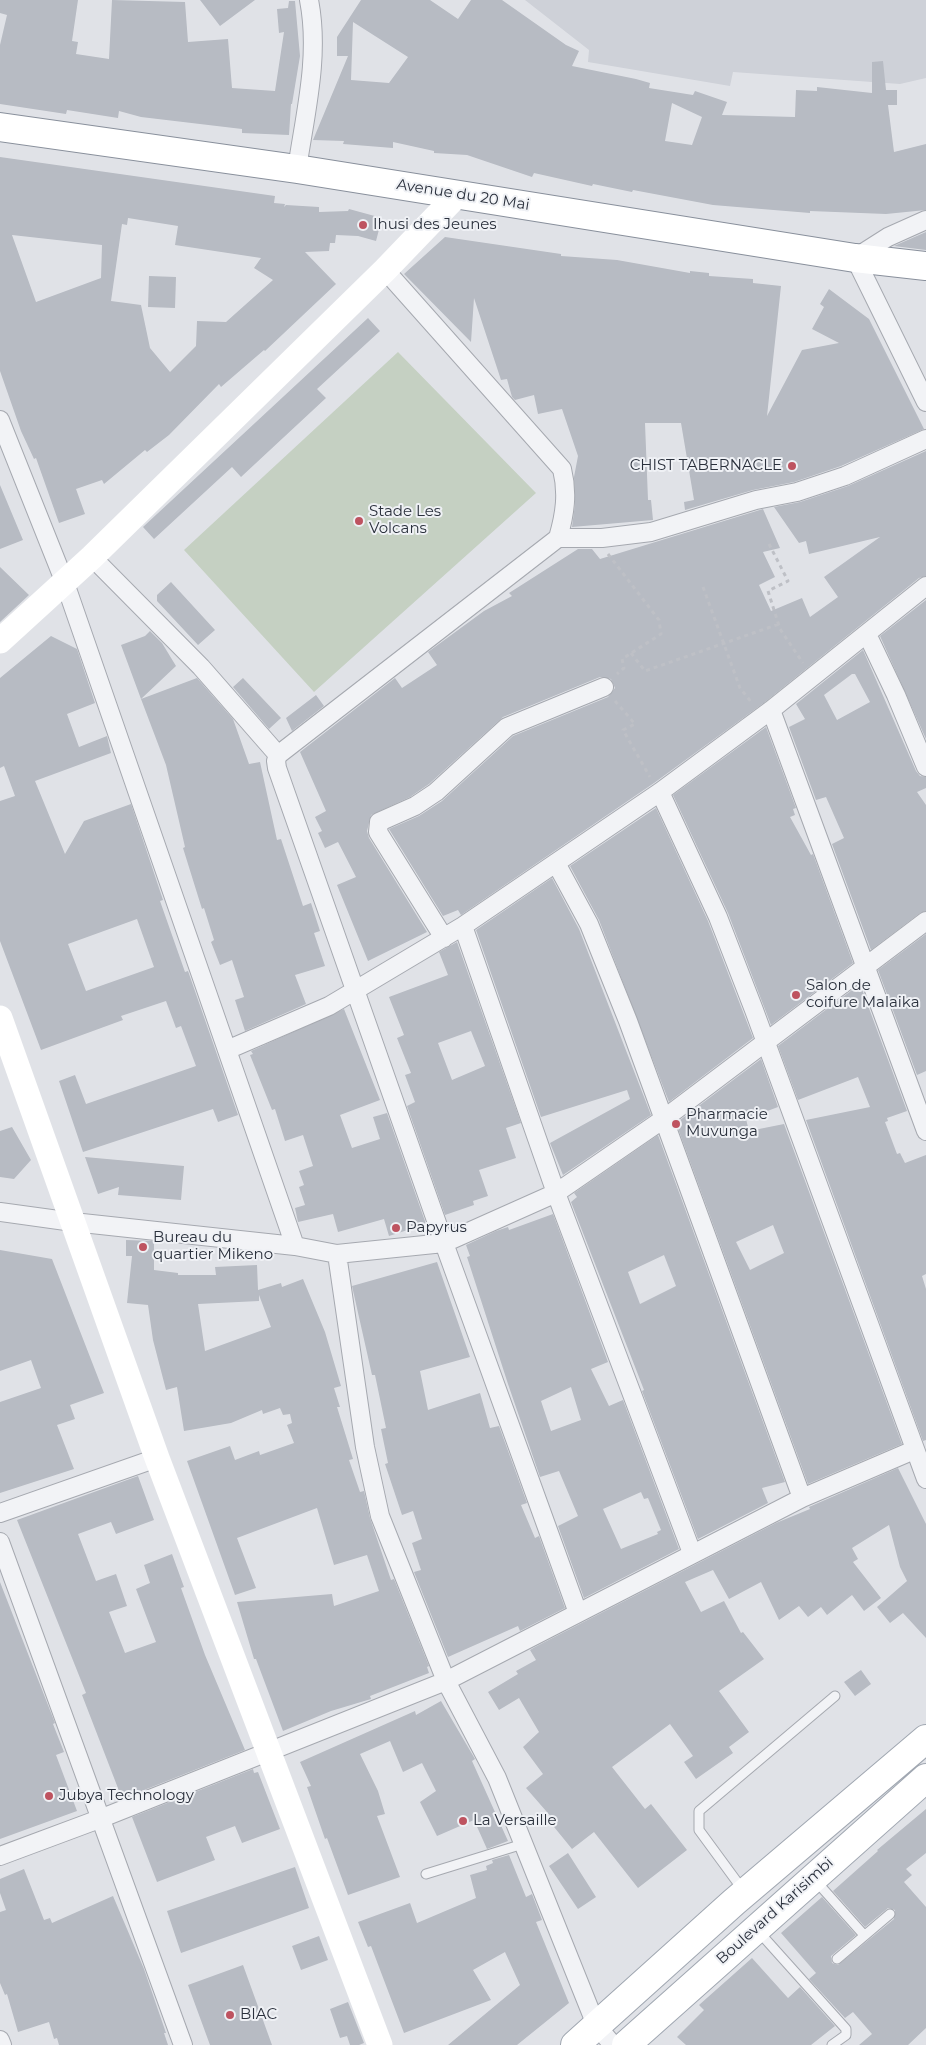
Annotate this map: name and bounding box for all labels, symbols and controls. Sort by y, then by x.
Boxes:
street label: Avenue du 20 Mai [395,176,531,214]
place label: Ihusi des Jeunes [373,216,497,234]
marker: Ihusi des Jeunes [357,219,369,231]
place label: CHIST TABERNACLE [630,457,782,475]
marker: CHIST TABERNACLE [786,460,798,472]
place label: Stade Les Volcans [369,503,441,538]
marker: Stade Les Volcans [353,515,365,527]
place label: Salon de coifure Malaika [806,977,919,1012]
marker: Salon de coifure Malaika [790,989,802,1001]
place label: Pharmacie Muvunga [686,1106,768,1141]
marker: Pharmacie Muvunga [670,1118,682,1130]
place label: Papyrus [406,1219,467,1237]
marker: Papyrus [390,1222,402,1234]
place label: Bureau du quartier Mikeno [153,1229,273,1264]
marker: Bureau du quartier Mikeno [137,1241,149,1253]
place label: Jubya Technology [59,1787,194,1805]
marker: Jubya Technology [43,1790,55,1802]
place label: La Versaille [473,1812,557,1830]
marker: La Versaille [457,1815,469,1827]
street label: Boulevard Karisimbi [713,1854,837,1968]
place label: BIAC [240,2006,277,2024]
marker: BIAC [224,2009,236,2021]

